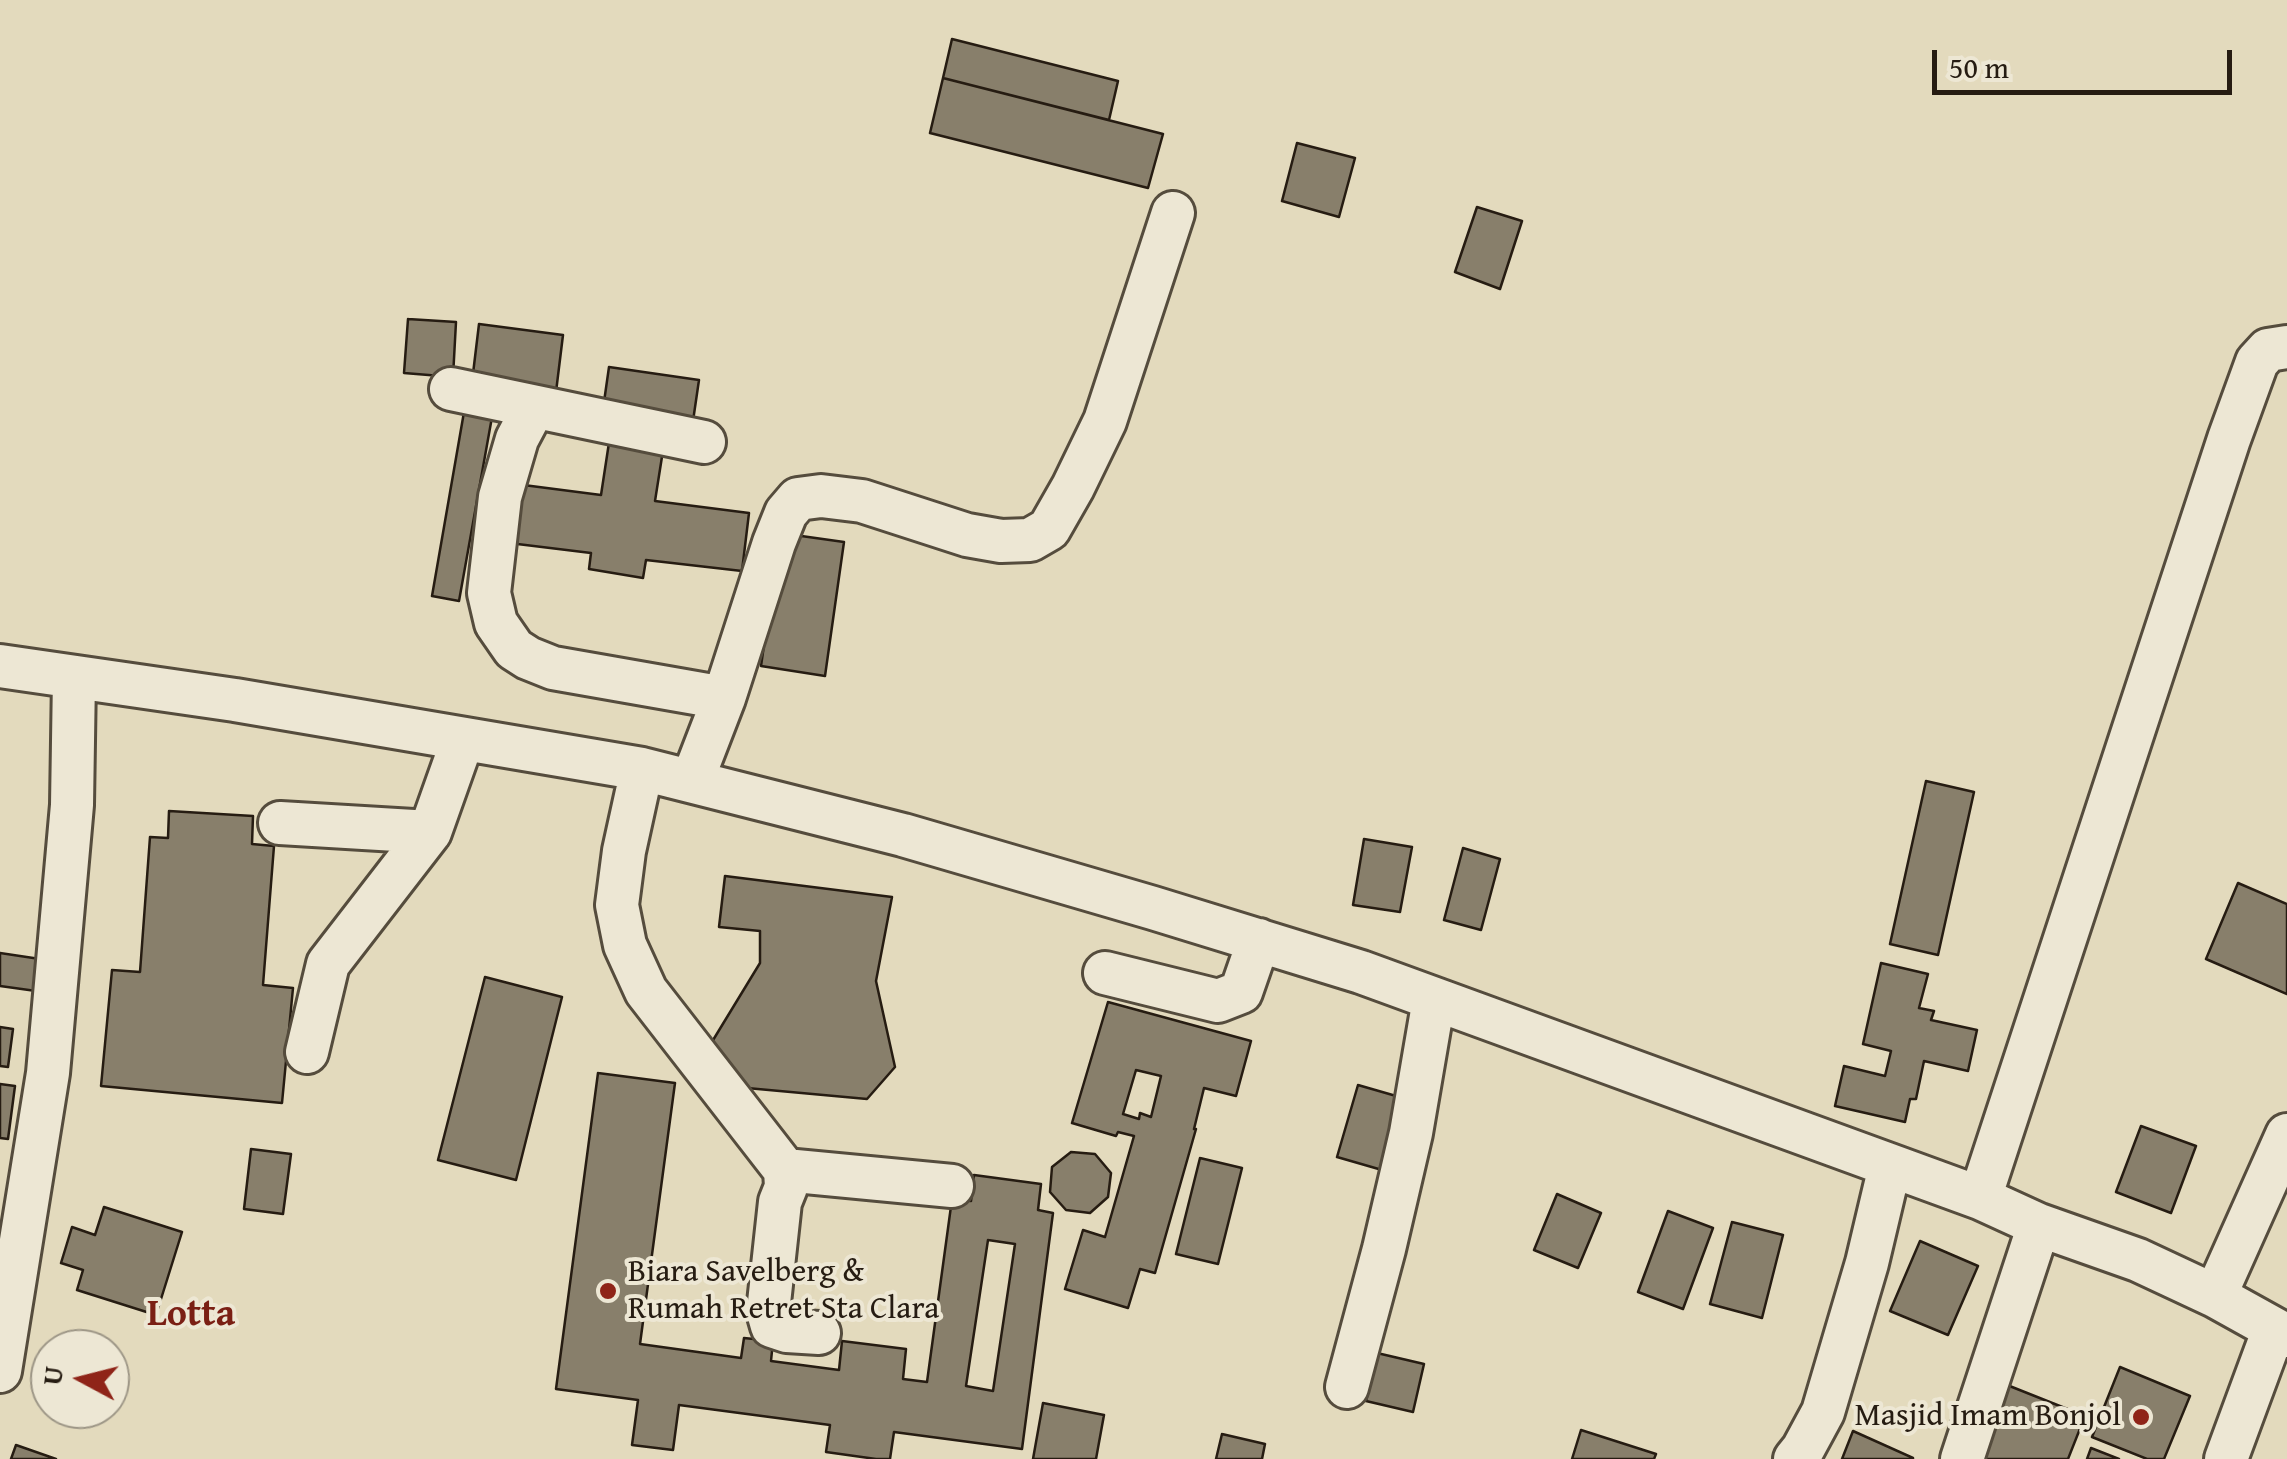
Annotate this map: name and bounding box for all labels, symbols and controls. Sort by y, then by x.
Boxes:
scale bar [1937,30,2237,92]
text: 50 m [1949,45,2009,89]
place label: Biara Savelberg & Rumah Retret Sta Clara [628,1254,939,1329]
marker: Biara Savelberg & Rumah Retret Sta Clara [597,1280,619,1302]
district label: Lotta [147,1292,235,1338]
north arrow [30,1329,130,1429]
text: U [30,1364,73,1387]
place label: Masjid Imam Bonjol [1855,1398,2121,1436]
marker: Masjid Imam Bonjol [2130,1406,2152,1428]

